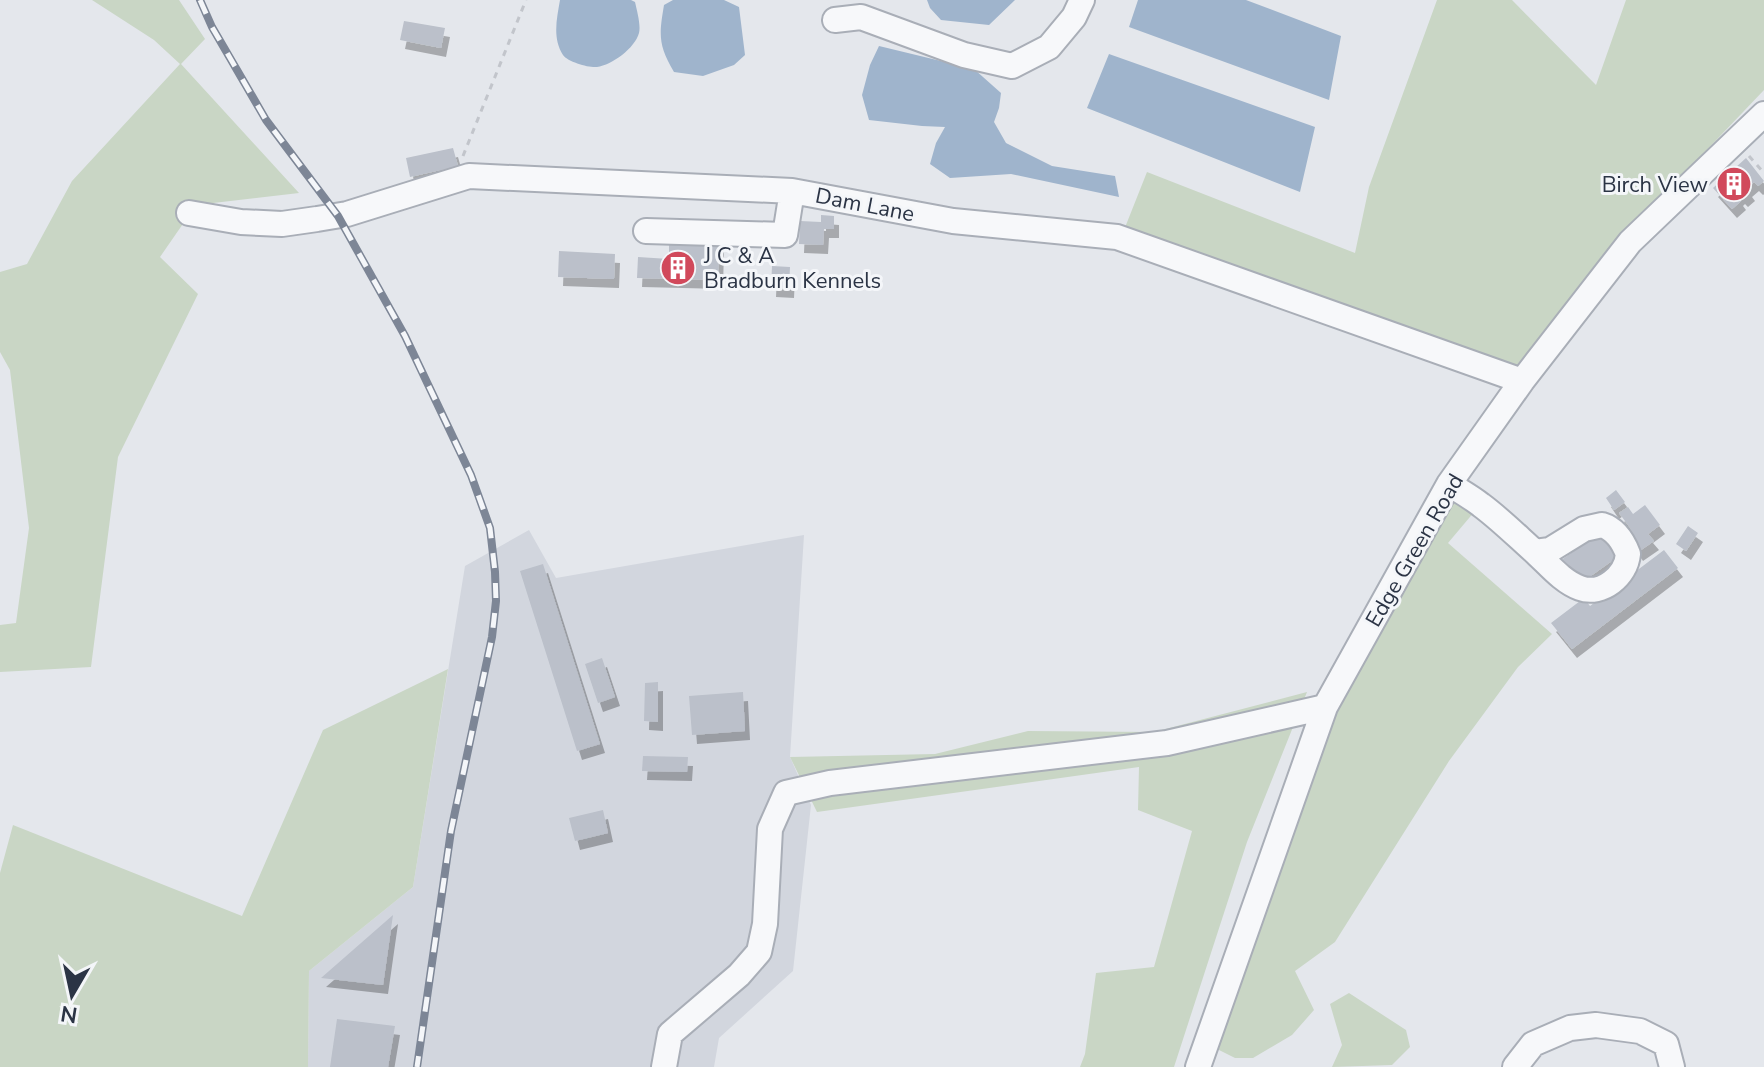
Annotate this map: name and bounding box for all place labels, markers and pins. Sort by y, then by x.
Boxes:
building icon: Birch View [1715,165,1753,203]
place label: Birch View [1602,170,1708,200]
place label: J C & A Bradburn Kennels [703,241,881,296]
building icon: J C & A Bradburn Kennels [659,249,697,287]

